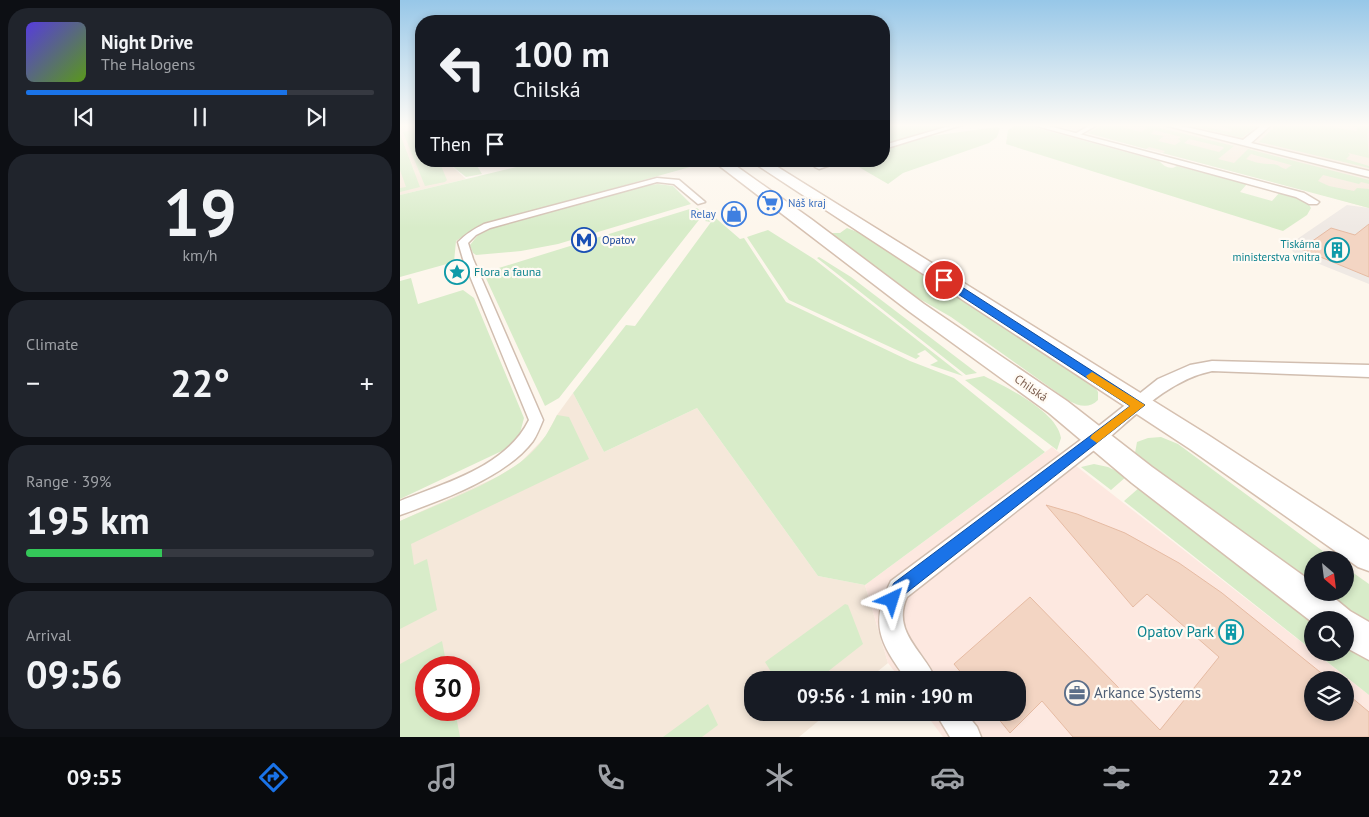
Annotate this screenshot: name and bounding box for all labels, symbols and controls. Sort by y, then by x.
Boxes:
text: Night Drive [101,30,193,54]
text: 100 m [513,31,610,77]
icon: left [430,35,495,100]
text: The Halogens [101,54,195,74]
text: Chilská [513,75,581,103]
icon: previous [70,103,98,131]
icon: pause [186,103,214,131]
icon: next [302,103,330,131]
icon: arrive [481,130,509,158]
text: Then [430,132,471,156]
text: 19 [163,170,237,254]
supermarket icon: Náš kraj [757,190,783,216]
place label: Náš kraj [788,196,826,210]
shop icon: Relay [721,201,747,227]
place label: Relay [691,207,717,221]
metro station icon: Opatov [571,227,597,253]
place label: Opatov [602,233,636,247]
place label: Tiskárna ministerstva vnitra [1232,237,1320,264]
building icon: Tiskárna ministerstva vnitra [1324,237,1350,263]
text: km/h [182,245,218,265]
place icon: Flora a fauna [444,259,470,285]
pin [923,259,965,301]
place label: Flora a fauna [474,264,541,279]
icon: arrive [930,266,958,294]
text: Climate [26,334,78,354]
text: 22° [170,358,230,407]
text: − [26,364,40,401]
text: + [360,364,374,401]
street label: Chilská [1012,371,1051,404]
text: Range · 39% [26,471,111,491]
text: 195 km [26,495,150,544]
north arrow [1304,551,1354,601]
map controls [1304,551,1354,721]
position arrow [865,573,917,625]
button: search [1304,611,1354,661]
building icon: Opatov Park [1218,619,1244,645]
place label: Opatov Park [1137,622,1215,641]
text: Arrival [26,625,71,645]
text: 09:56 [26,649,122,698]
speed limit sign: 30 [415,656,480,721]
button: layers [1304,671,1354,721]
office icon: Arkance Systems [1064,680,1090,706]
place label: Arkance Systems [1094,683,1201,702]
text: 09:56 · 1 min · 190 m [797,684,973,708]
icon: directions [256,760,291,795]
icon: music [425,760,460,795]
icon: phone [593,760,628,795]
icon: climate [762,760,797,795]
icon: car [930,760,965,795]
icon: filters [1099,760,1134,795]
text: 09:55 [67,763,123,791]
text: 22° [1268,763,1302,791]

